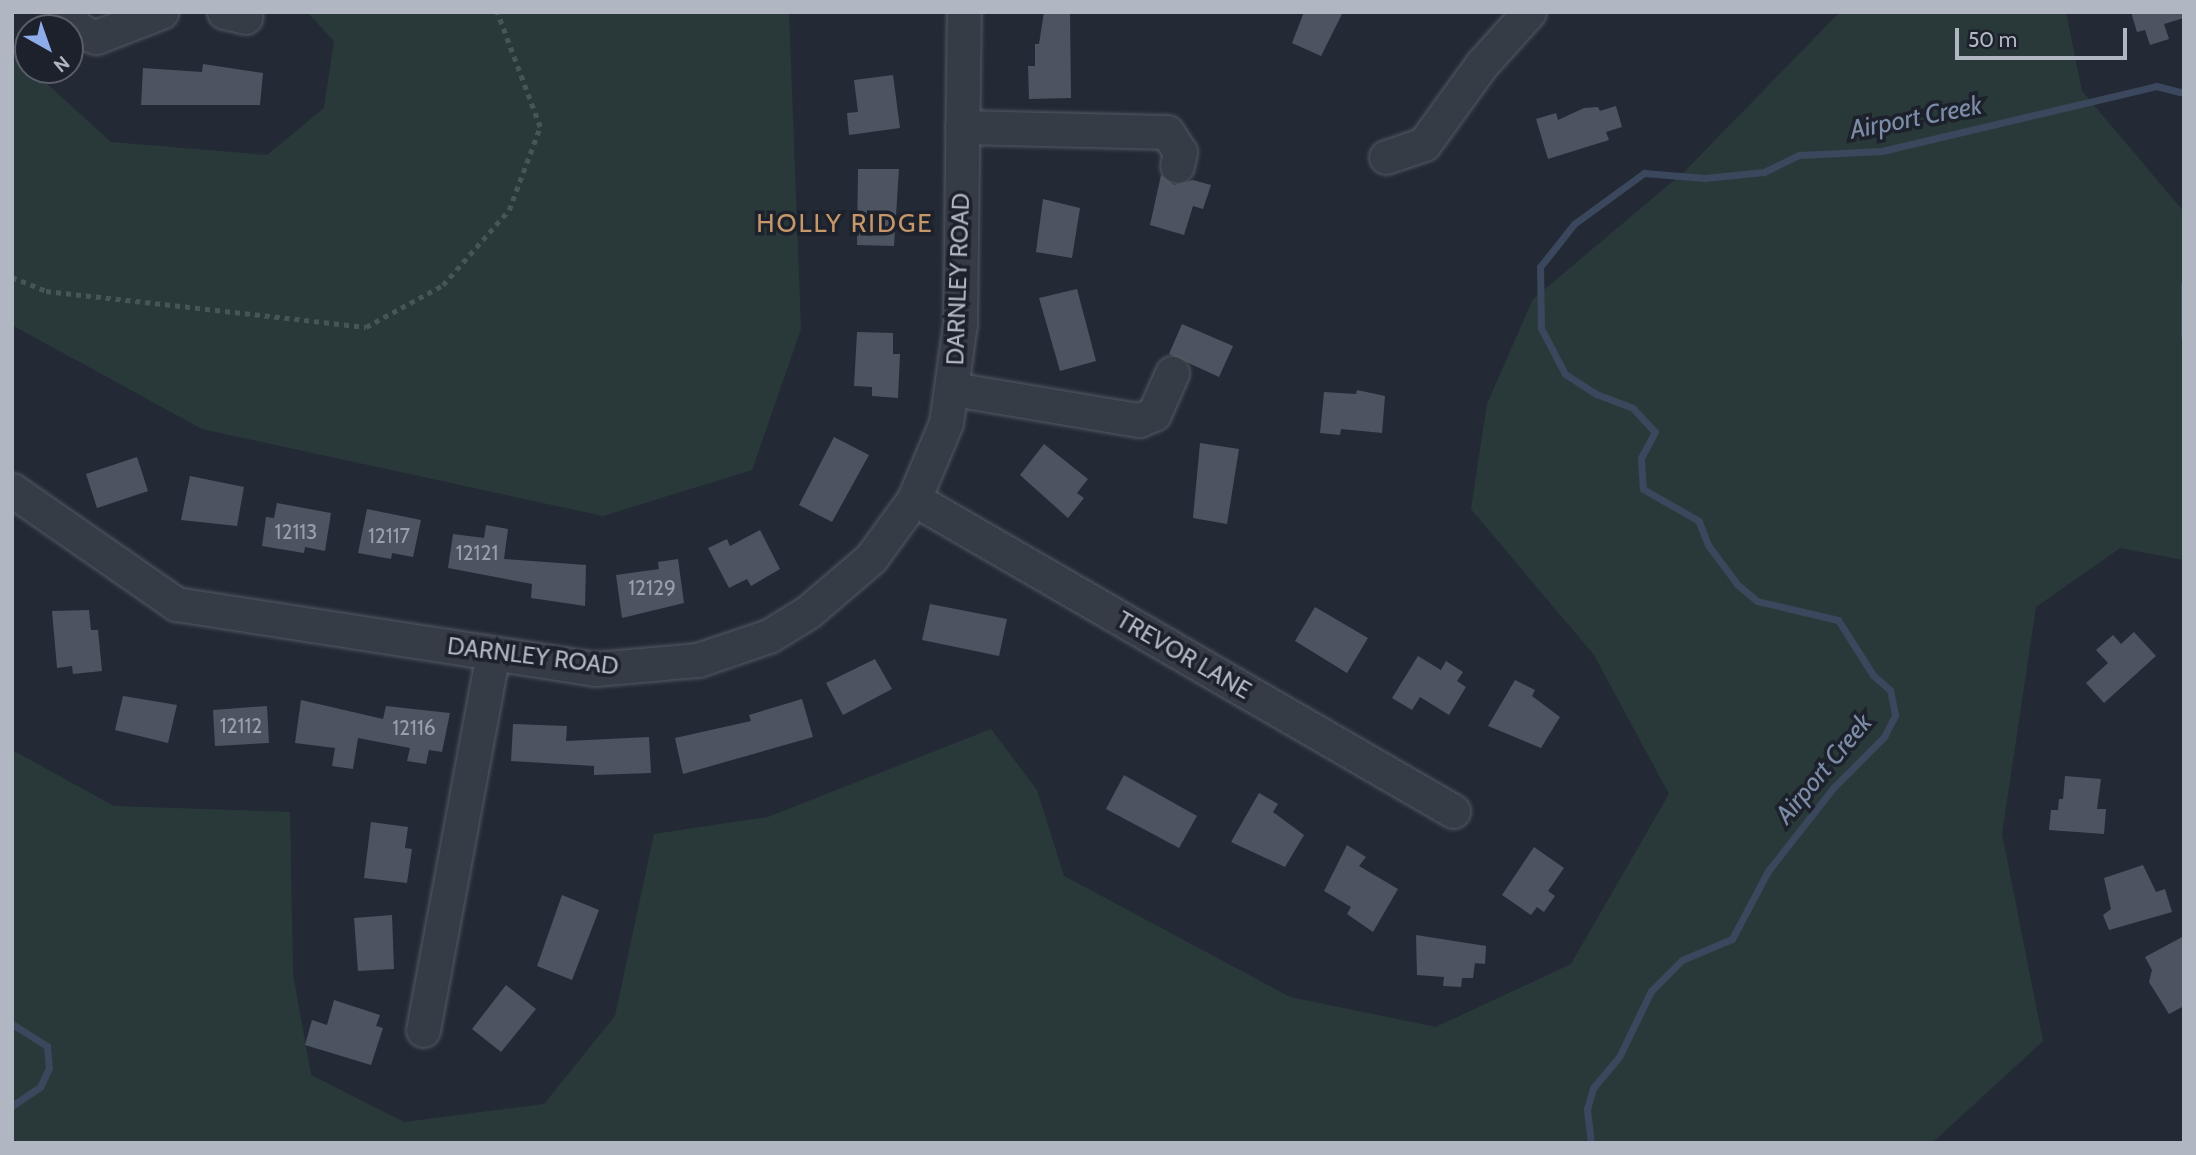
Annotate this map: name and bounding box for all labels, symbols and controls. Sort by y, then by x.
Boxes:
north arrow [14,14,84,84]
scale bar [1958,14,2130,58]
text: 50 m [1968,27,2017,52]
text: N [49,51,74,77]
water label: Airport Creek [1847,90,1985,146]
street label: DARNLEY ROAD [941,192,975,366]
district label: HOLLY RIDGE [758,208,932,240]
house number: 12113 [275,519,317,545]
house number: 12117 [368,523,410,549]
house number: 12121 [456,540,498,566]
house number: 12129 [628,575,676,601]
street label: TREVOR LANE [1112,605,1256,705]
street label: DARNLEY ROAD [446,631,620,681]
water label: Airport Creek [1769,708,1879,830]
house number: 12112 [220,713,262,739]
house number: 12116 [392,715,436,741]

